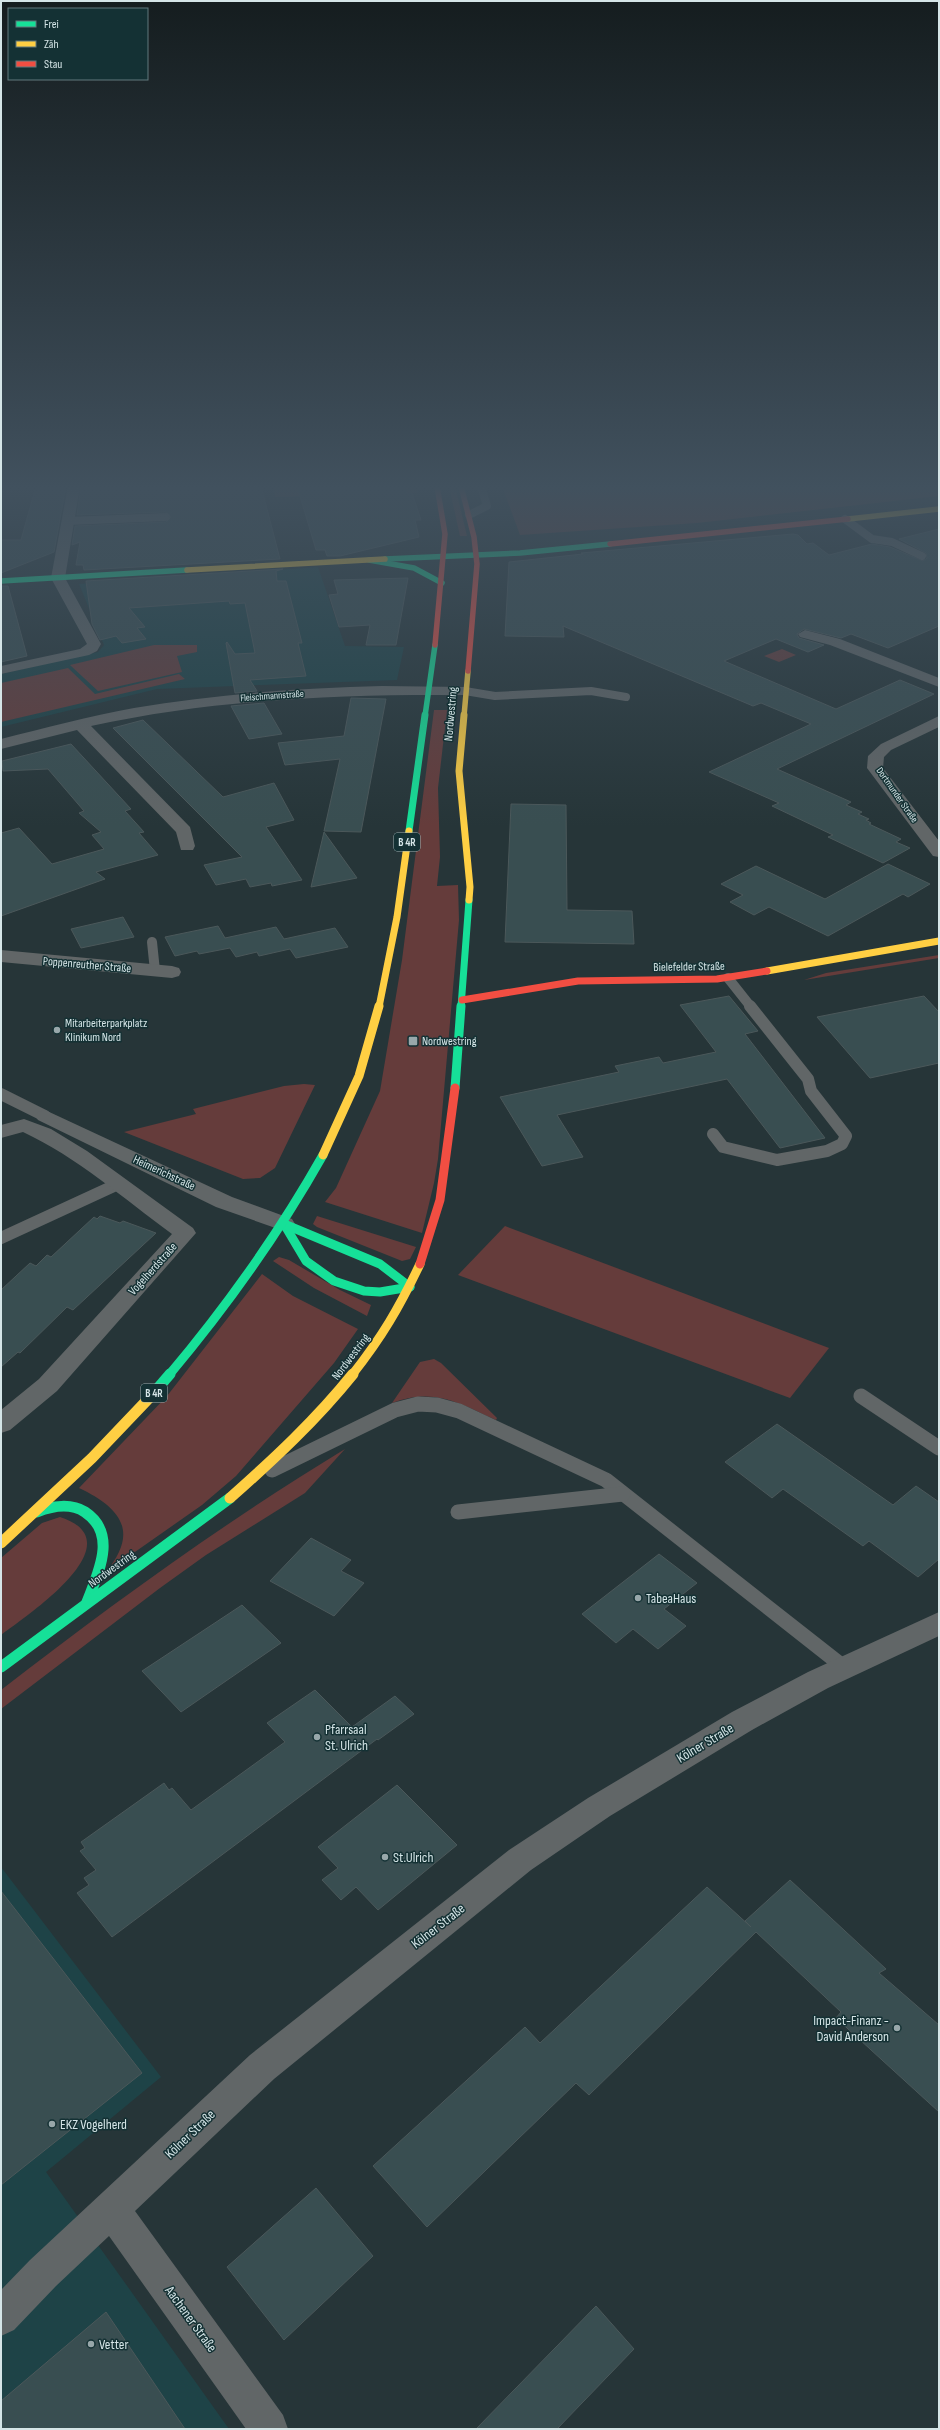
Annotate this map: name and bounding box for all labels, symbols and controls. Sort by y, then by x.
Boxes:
legend [8,8,148,80]
text: Frei [44,17,59,32]
text: Zäh [44,37,59,52]
text: Stau [44,57,62,72]
street label: Nordwestring [441,686,461,742]
street label: Fleischmannstraße [240,688,304,704]
street label: Dortmunder Straße [874,765,920,825]
road number: B 4R [394,833,420,851]
street label: Poppenreuther Straße [42,954,132,976]
street label: Bielefelder Straße [653,959,725,975]
place label: Mitarbeiterparkplatz Klinikum Nord [65,1016,148,1045]
marker: Mitarbeiterparkplatz Klinikum Nord [52,1025,62,1035]
place label: Nordwestring [422,1034,477,1049]
marker: Nordwestring [407,1035,419,1047]
street label: Heimerichstraße [130,1152,198,1194]
street label: Vogelherdstraße [125,1239,181,1298]
street label: Nordwestring [329,1331,373,1383]
road number: B 4R [141,1384,167,1402]
street label: Nordwestring [86,1547,139,1591]
place label: TabeaHaus [646,1590,696,1607]
marker: TabeaHaus [633,1593,643,1603]
street label: Kölner Straße [673,1719,737,1767]
place label: Pfarrsaal St. Ulrich [325,1721,368,1754]
marker: Pfarrsaal St. Ulrich [312,1732,322,1742]
place label: St.Ulrich [393,1849,433,1866]
marker: St.Ulrich [380,1852,390,1862]
street label: Kölner Straße [408,1900,468,1952]
place label: Impact-Finanz - David Anderson [813,2012,889,2045]
marker: Impact-Finanz - David Anderson [892,2023,902,2033]
street label: Kölner Straße [161,2106,219,2162]
place label: EKZ Vogelherd [60,2116,127,2133]
marker: EKZ Vogelherd [47,2119,57,2129]
street label: Aachener Straße [161,2282,221,2355]
place label: Vetter [99,2336,129,2353]
marker: Vetter [86,2339,96,2349]

